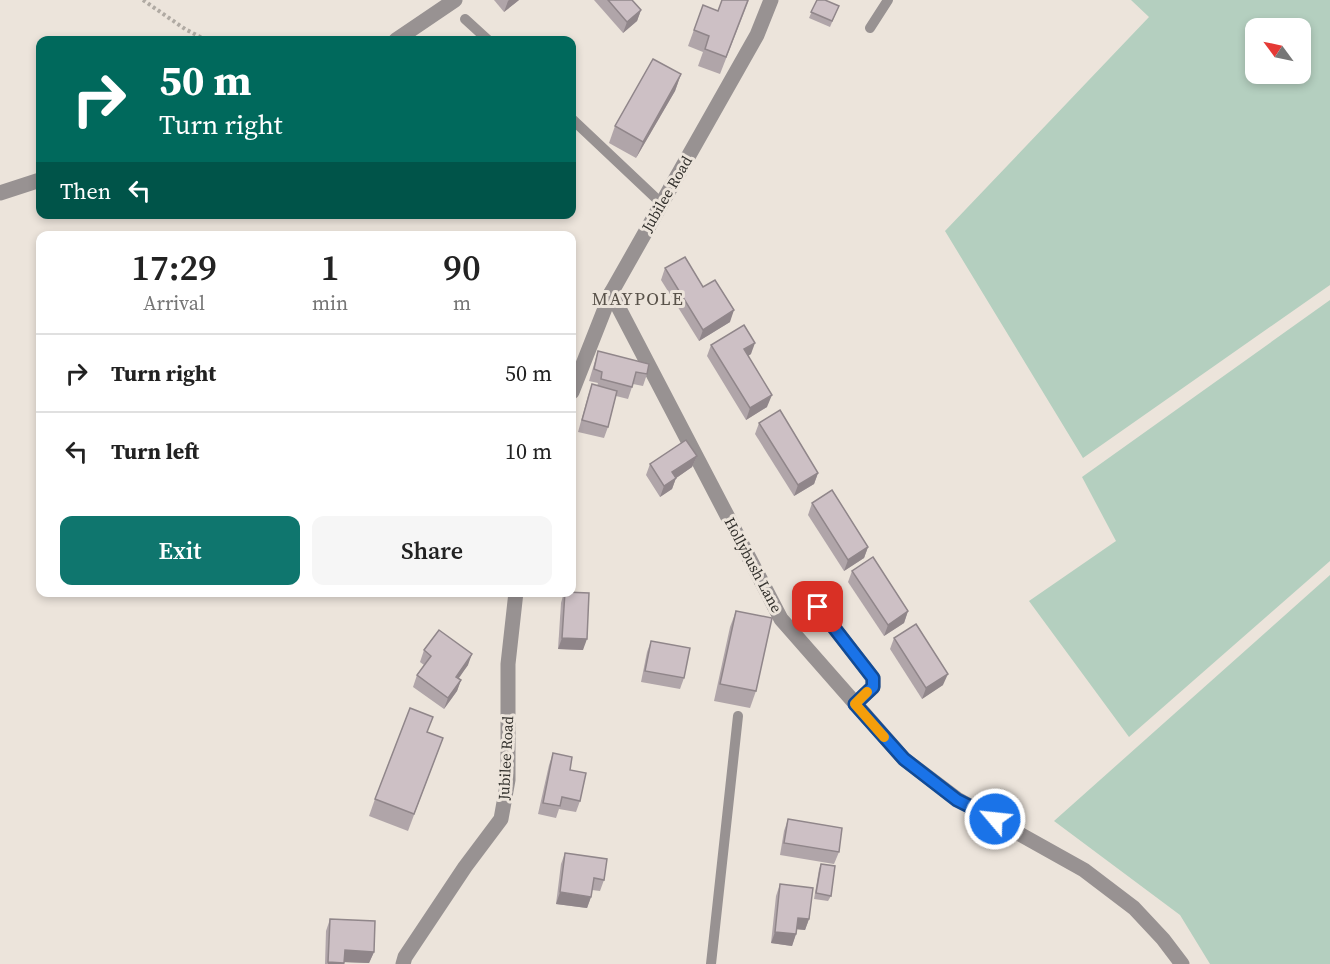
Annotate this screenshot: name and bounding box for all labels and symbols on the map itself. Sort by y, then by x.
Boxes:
north arrow [1245,18,1311,84]
street label: Jubilee Road [636,152,697,236]
district label: MAYPOLE [592,286,684,311]
street label: Hollybush Lane [719,513,788,616]
pin [792,581,843,632]
street label: Jubilee Road [493,715,518,802]
position arrow [963,787,1027,851]

